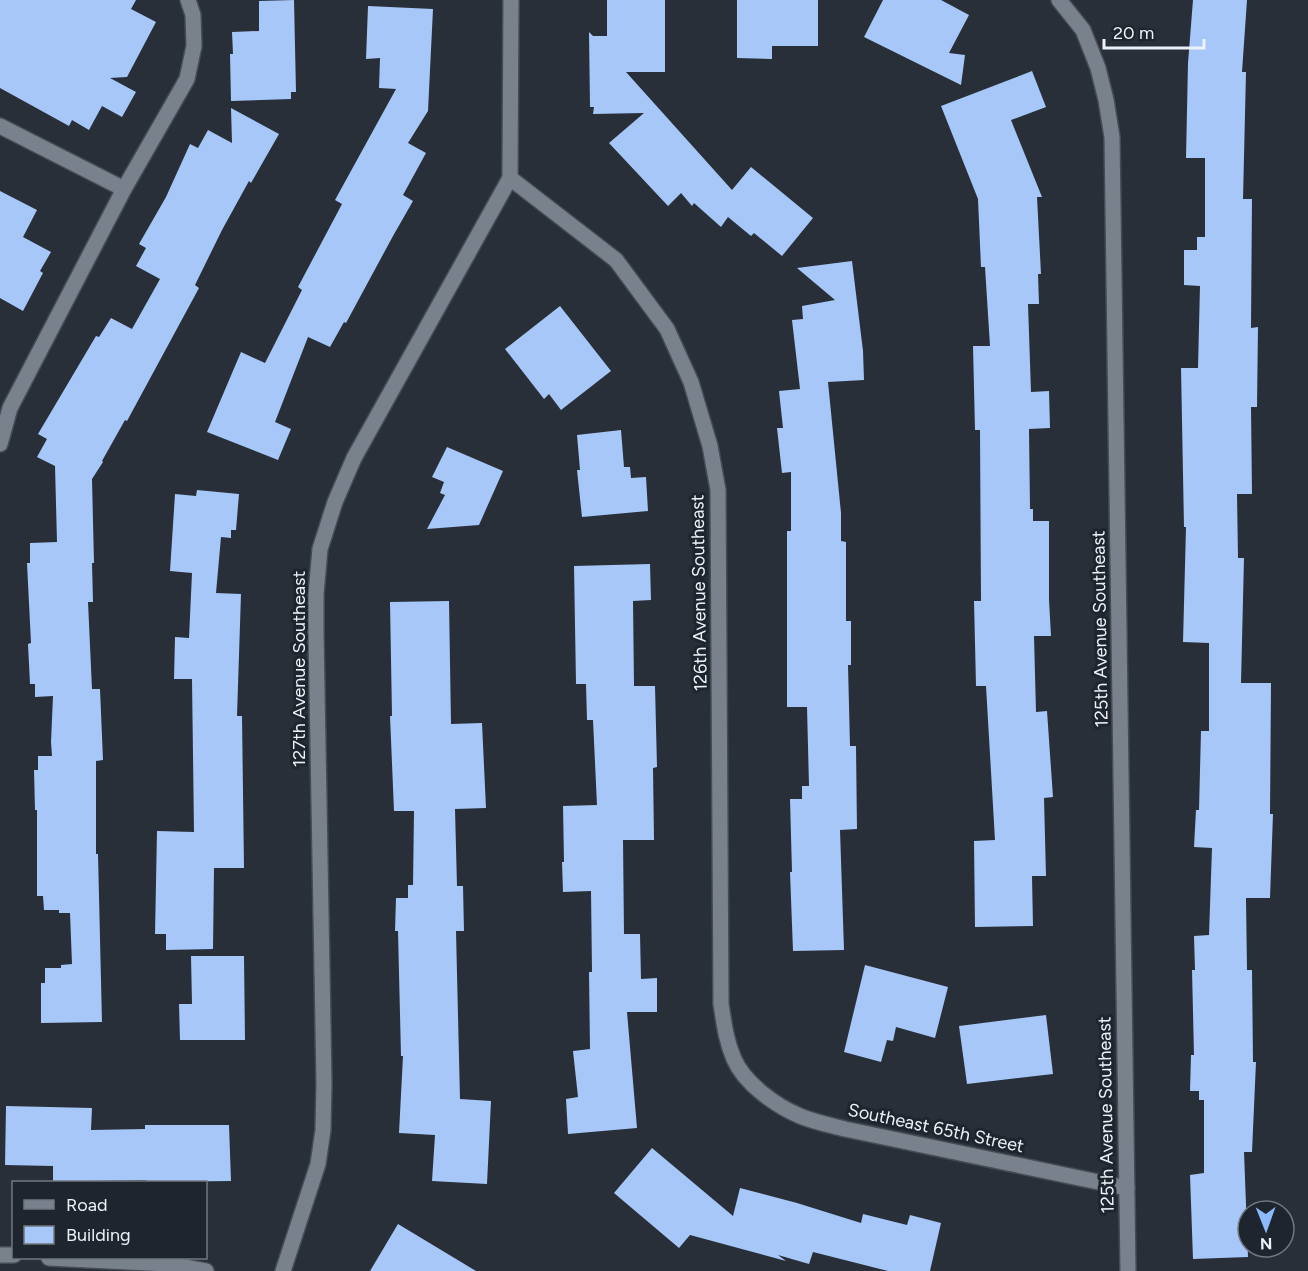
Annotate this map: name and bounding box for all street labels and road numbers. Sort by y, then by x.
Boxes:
street label: 126th Avenue Southeast [686,494,712,692]
street label: 125th Avenue Southeast [1087,530,1113,728]
street label: 127th Avenue Southeast [288,571,310,767]
street label: 125th Avenue Southeast [1093,1016,1119,1214]
street label: Southeast 65th Street [846,1099,1026,1157]

